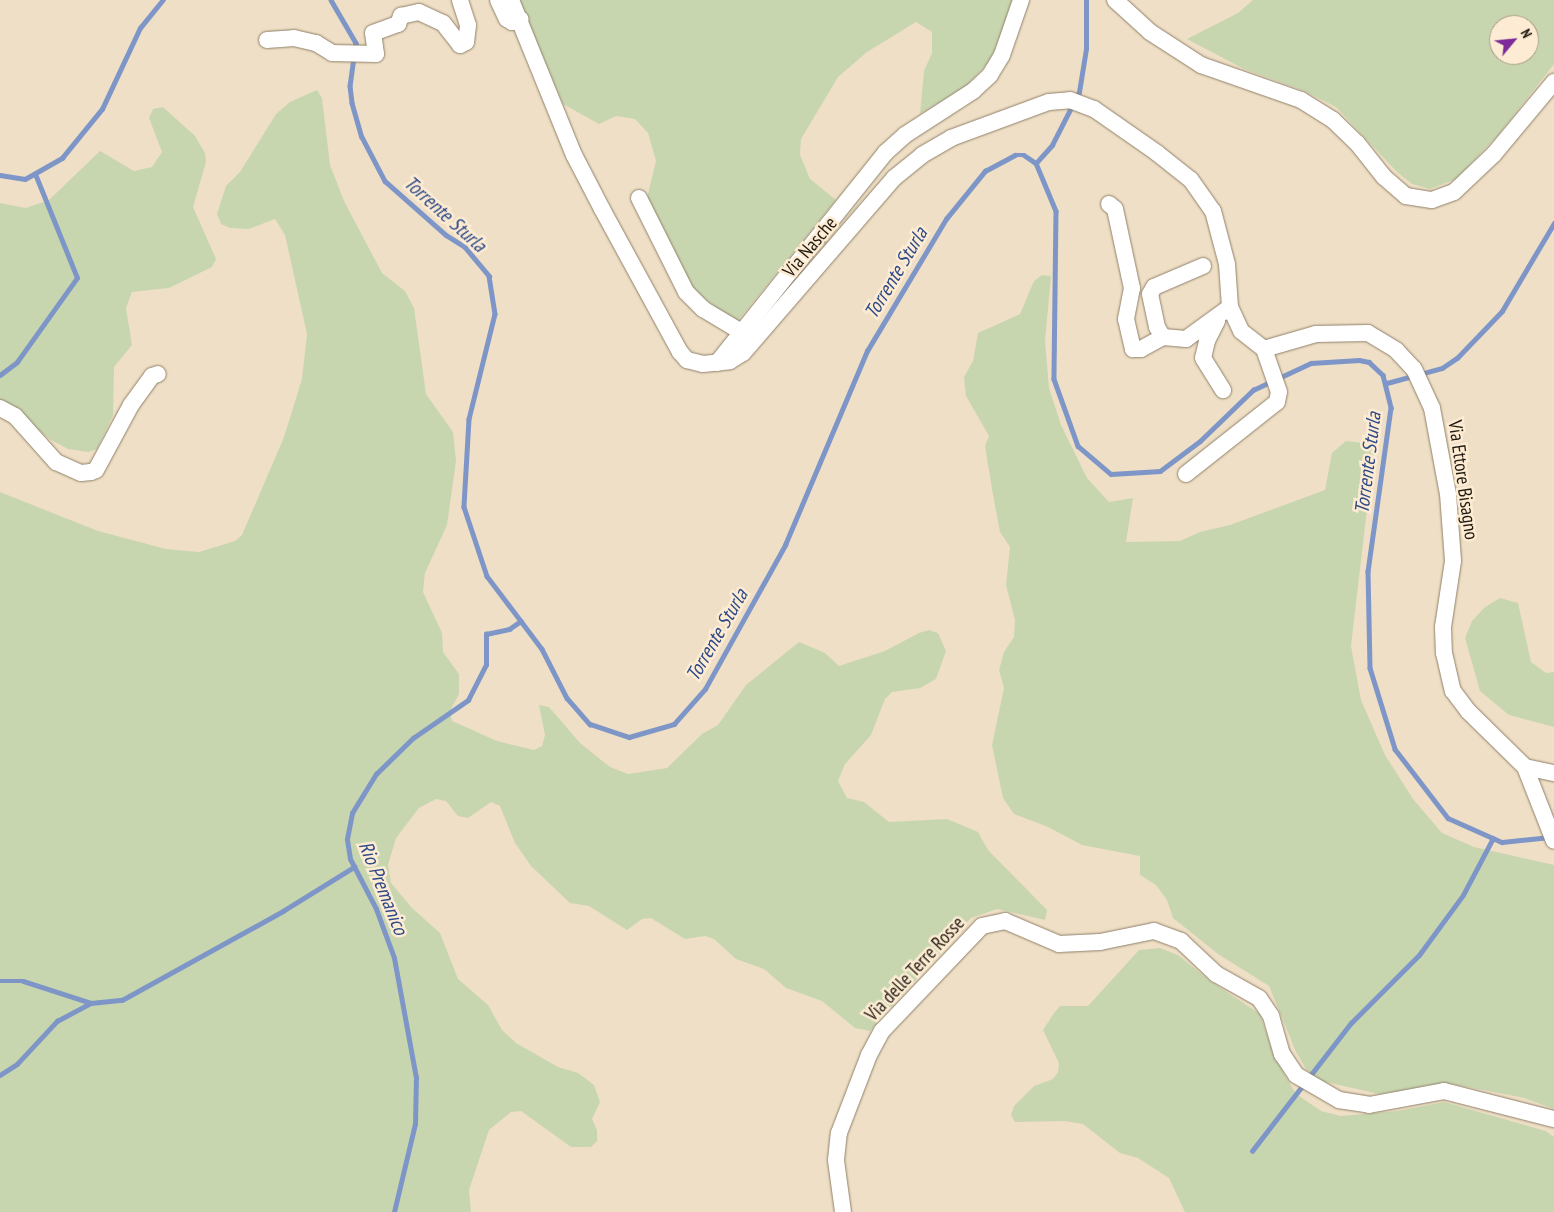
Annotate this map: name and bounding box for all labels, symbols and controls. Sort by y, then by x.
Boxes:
north arrow [1489,15,1539,65]
text: N [1517,26,1536,41]
water label: Torrente Sturla [399,171,491,257]
street label: Via Nasche [778,212,842,282]
water label: Torrente Sturla [859,223,933,323]
water label: Torrente Sturla [1350,411,1386,515]
street label: Via Ettore Bisagno [1443,419,1483,541]
water label: Torrente Sturla [681,585,753,685]
water label: Rio Premanico [353,838,413,938]
street label: Via delle Terre Rosse [861,912,969,1026]

